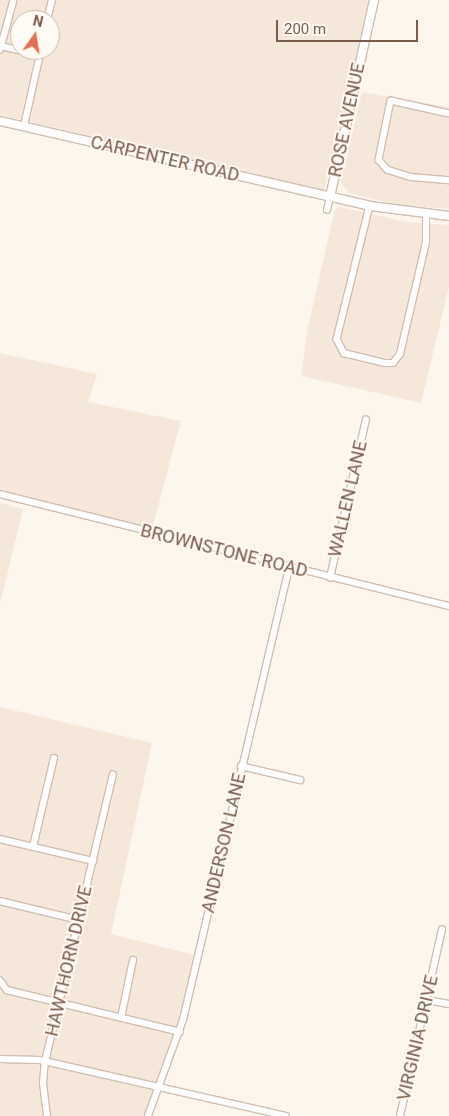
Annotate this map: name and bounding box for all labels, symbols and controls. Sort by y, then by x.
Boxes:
north arrow [10,10,60,60]
scale bar [279,10,422,42]
text: N [32,12,45,30]
text: 200 m [284,20,326,38]
street label: ROSE AVENUE [324,61,370,179]
street label: CARPENTER ROAD [88,131,242,187]
street label: WALLEN LANE [324,439,372,559]
street label: BROWNSTONE ROAD [138,520,310,582]
street label: ANDERSON LANE [197,771,251,915]
street label: HAWTHORN DRIVE [41,884,97,1038]
street label: VIRGINIA DRIVE [393,973,443,1103]

